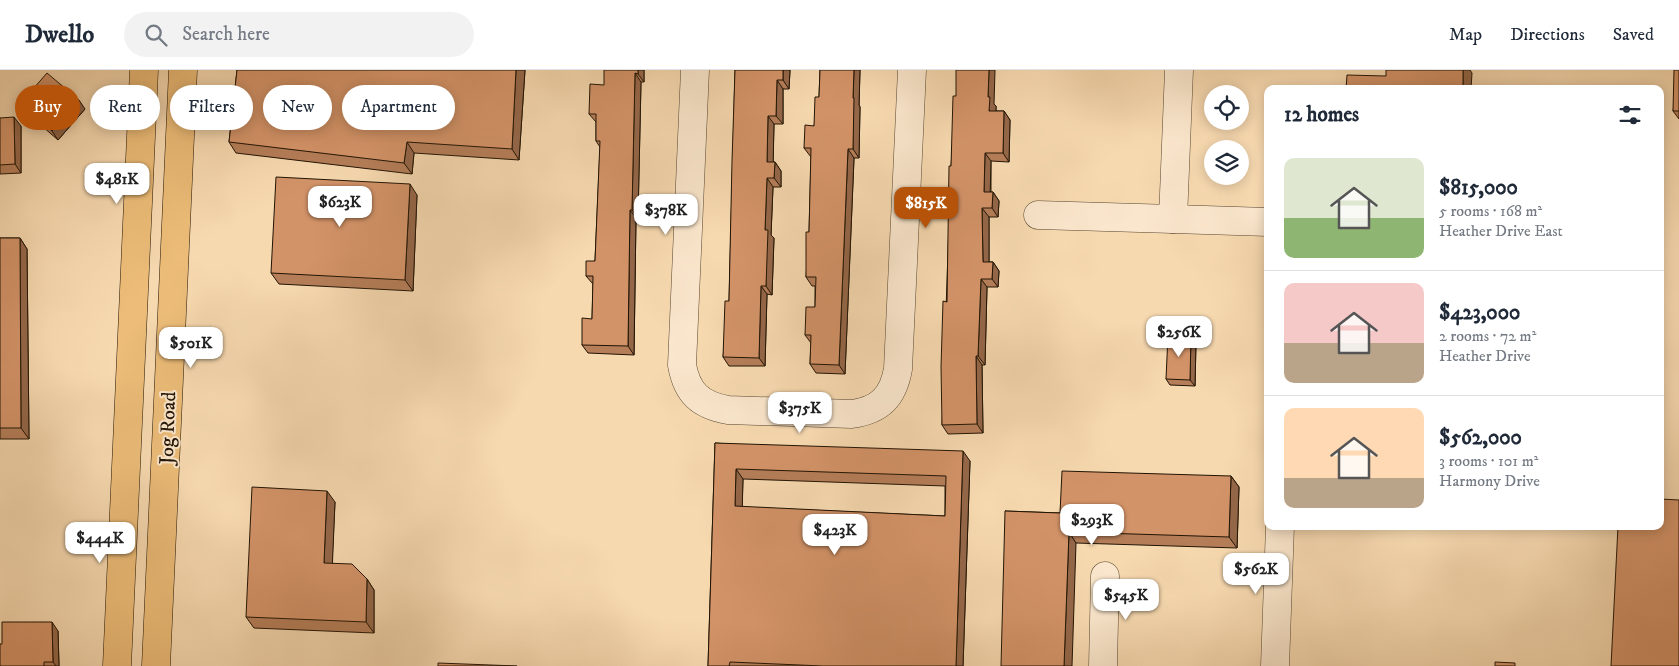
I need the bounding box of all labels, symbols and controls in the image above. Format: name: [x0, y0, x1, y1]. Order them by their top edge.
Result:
search box: [124, 12, 474, 57]
text: Dwello: [25, 20, 94, 50]
icon: search: [142, 21, 170, 49]
text: Search here: [182, 23, 270, 46]
text: Map: [1449, 24, 1482, 46]
text: Directions: [1510, 24, 1585, 46]
text: Saved: [1613, 24, 1654, 46]
chip: Buy: [15, 85, 80, 130]
chip: Rent: [90, 85, 160, 130]
chip: Filters: [170, 85, 253, 130]
chip: New: [263, 85, 332, 130]
chip: Apartment: [342, 85, 455, 130]
map controls: [1204, 85, 1249, 185]
button: locate: [1204, 85, 1249, 130]
icon: filters: [1616, 101, 1644, 129]
text: 12 homes: [1284, 102, 1359, 128]
button: layers: [1204, 140, 1249, 185]
pin: $481K: [82, 162, 152, 205]
text: $481K: [95, 169, 139, 189]
text: $815,000: [1439, 175, 1518, 201]
icon: home: [1324, 178, 1384, 238]
pin: $623K: [305, 186, 375, 228]
pin: $815K: [891, 186, 961, 229]
text: $623K: [319, 192, 361, 212]
text: $815K: [905, 193, 947, 213]
pin: $378K: [631, 194, 701, 236]
text: $378K: [645, 200, 687, 220]
text: 5 rooms · 168 m²: [1439, 201, 1542, 221]
text: Heather Drive East: [1439, 221, 1563, 241]
text: $423,000: [1439, 300, 1520, 326]
icon: home: [1324, 303, 1384, 363]
pin: $256K: [1144, 316, 1214, 358]
text: $256K: [1157, 322, 1201, 342]
pin: $501K: [156, 326, 226, 369]
text: 2 rooms · 72 m²: [1439, 326, 1536, 346]
text: $501K: [170, 333, 212, 353]
text: Heather Drive: [1439, 346, 1531, 366]
street label: Jog Road: [155, 391, 182, 467]
pin: $375K: [765, 392, 835, 434]
text: $375K: [779, 398, 821, 418]
text: $562,000: [1439, 425, 1522, 451]
icon: home: [1324, 428, 1384, 488]
text: 3 rooms · 101 m²: [1439, 451, 1538, 471]
text: Harmony Drive: [1439, 471, 1540, 491]
pin: $293K: [1057, 504, 1127, 546]
text: $293K: [1071, 510, 1113, 530]
pin: $423K: [800, 514, 870, 556]
text: $423K: [813, 520, 857, 540]
pin: $444K: [65, 522, 135, 564]
text: $444K: [76, 528, 124, 548]
pin: $562K: [1221, 552, 1291, 595]
text: $562K: [1234, 559, 1278, 579]
pin: $545K: [1091, 578, 1161, 621]
text: $545K: [1104, 585, 1148, 605]

